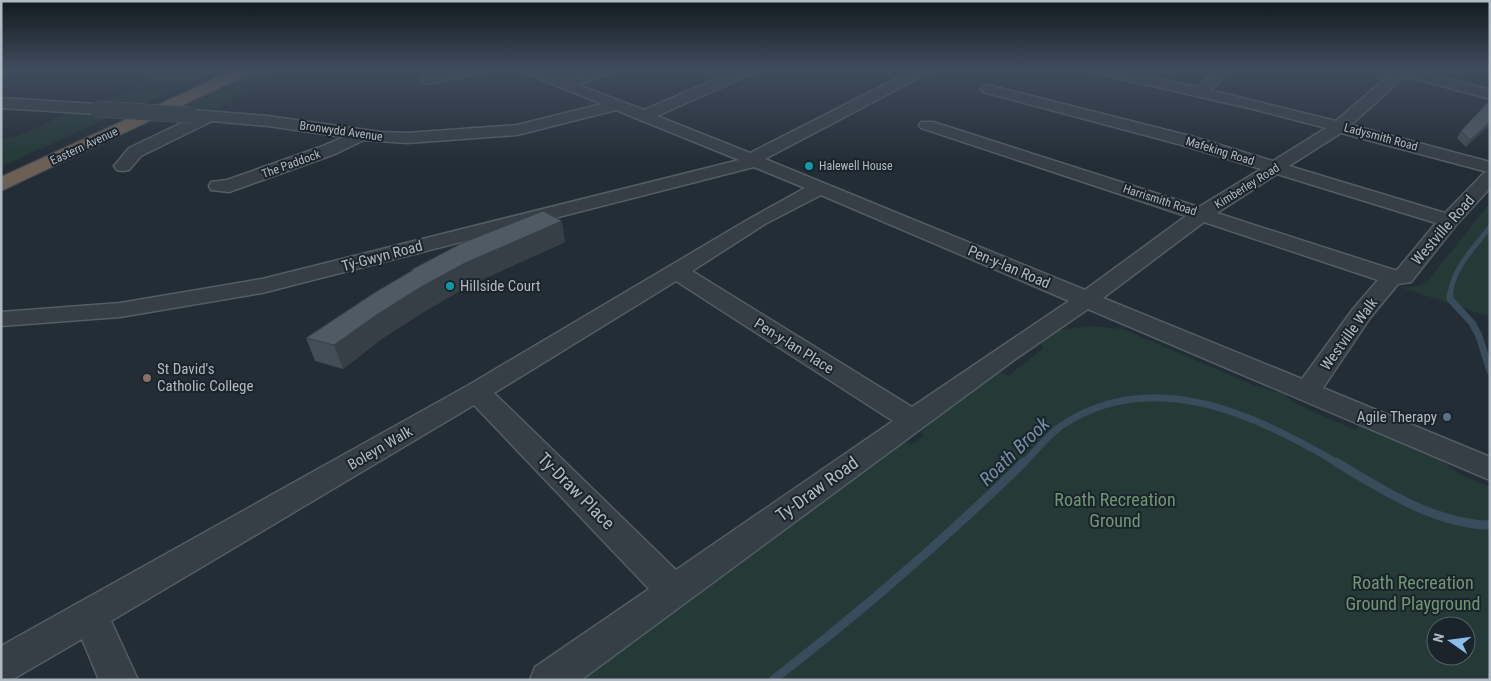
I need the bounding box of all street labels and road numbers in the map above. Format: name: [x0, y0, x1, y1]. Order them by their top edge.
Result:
street label: Bronwydd Avenue: [299, 118, 384, 144]
street label: Ladysmith Road: [1343, 120, 1419, 154]
street label: Eastern Avenue: [48, 124, 120, 168]
street label: Mafeking Road: [1184, 134, 1256, 168]
street label: The Paddock: [260, 147, 323, 181]
street label: Kimberley Road: [1212, 161, 1282, 211]
street label: Harrismith Road: [1121, 181, 1199, 219]
street label: Westville Road: [1408, 191, 1478, 269]
street label: Tŷ-Gwyn Road: [340, 237, 424, 275]
street label: Pen-y-lan Road: [965, 242, 1053, 292]
street label: Westville Walk: [1317, 294, 1381, 374]
street label: Pen-y-lan Place: [751, 314, 837, 378]
street label: Boleyn Walk: [344, 422, 416, 474]
street label: Ty-Draw Place: [534, 448, 619, 533]
street label: Ty-Draw Road: [771, 452, 862, 526]

